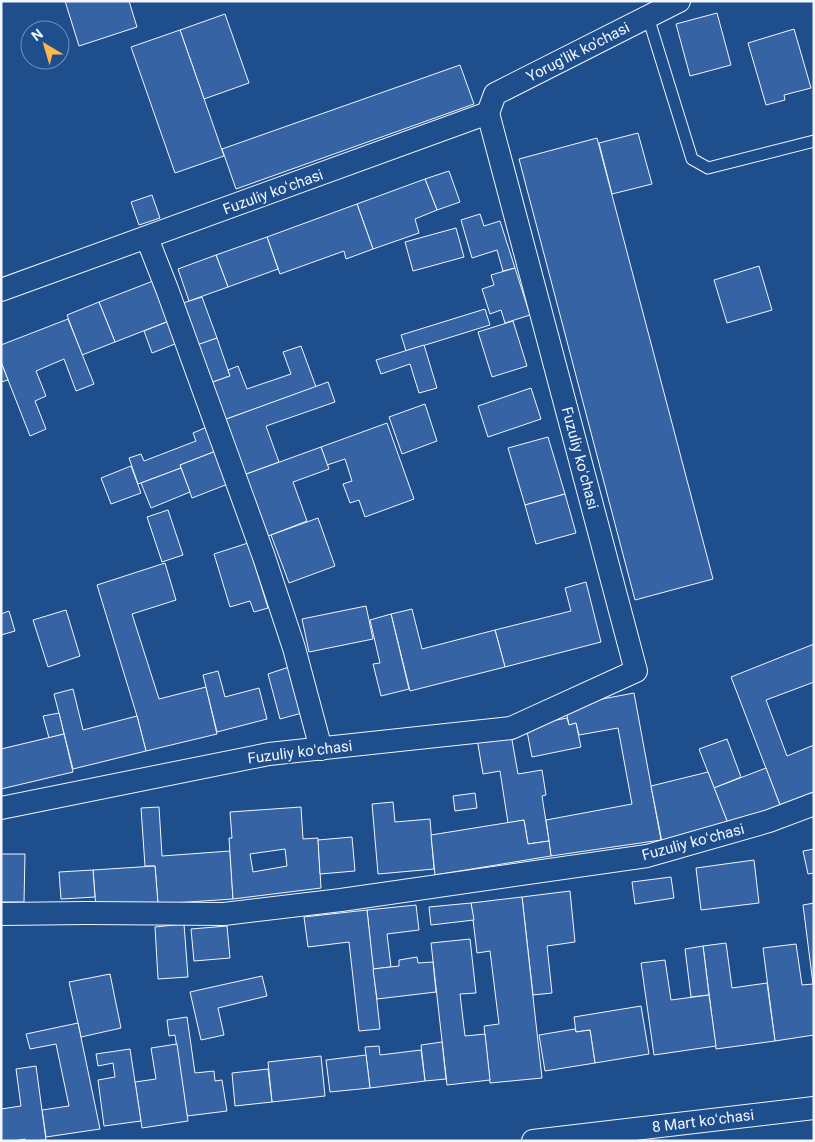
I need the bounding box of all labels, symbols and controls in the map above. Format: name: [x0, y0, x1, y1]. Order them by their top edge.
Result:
street label: Yorug'lik ko'chasi: [524, 18, 632, 86]
north arrow: [20, 20, 70, 70]
text: N: [28, 25, 46, 44]
street label: Fuzuliy koʻchasi: [220, 166, 326, 218]
street label: Fuzuliy koʻchasi: [558, 405, 602, 511]
street label: Fuzuliy koʻchasi: [247, 737, 353, 767]
street label: Fuzuliy koʻchasi: [640, 820, 746, 864]
street label: 8 Mart koʻchasi: [651, 1106, 755, 1136]

